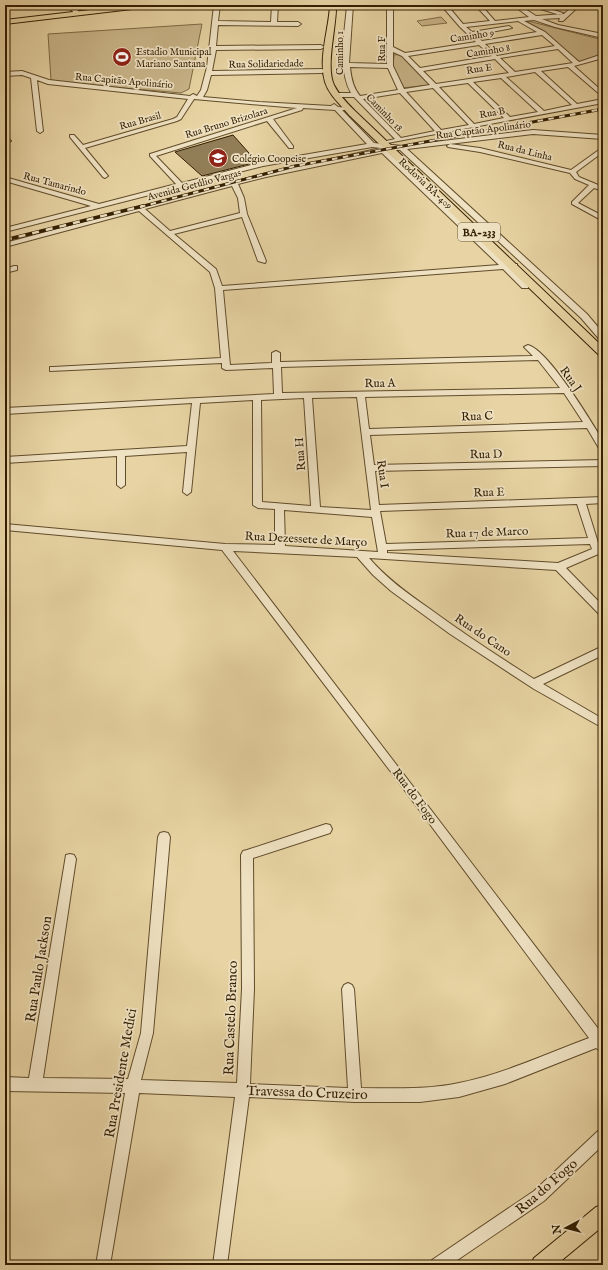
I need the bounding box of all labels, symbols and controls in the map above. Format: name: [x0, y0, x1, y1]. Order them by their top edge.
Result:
street label: Caminho 9: [449, 27, 495, 46]
street label: Caminho 1: [334, 31, 347, 75]
street label: Rua F: [376, 36, 389, 62]
street label: Caminho 8: [465, 42, 511, 61]
sports icon: Estadio Municipal Mariano Santana: [111, 46, 133, 68]
place label: Estadio Municipal Mariano Santana: [136, 46, 212, 71]
street label: Rua Solidariedade: [228, 57, 304, 72]
street label: Rua E: [465, 61, 493, 78]
street label: Rua Capitão Apolinário: [74, 71, 174, 92]
street label: Caminho 18: [363, 91, 405, 135]
street label: Rua Bruno Brizolara: [184, 105, 270, 142]
street label: Rua B: [478, 105, 506, 122]
street label: Rua Brasil: [118, 109, 163, 134]
street label: Rua Captão Apolinário: [435, 118, 532, 143]
street label: Rua da Linha: [496, 138, 554, 165]
school or university icon: Colégio Coopeise: [207, 147, 229, 169]
place label: Colégio Coopeise: [232, 153, 307, 166]
street label: Rodovia BA-409: [395, 156, 455, 213]
street label: Avenida Getúlio Vargas: [145, 167, 243, 204]
street label: Rua Tamarindo: [22, 170, 88, 199]
road number: BA-233: [458, 223, 500, 241]
street label: Rua J: [555, 364, 585, 396]
street label: Rua A: [364, 376, 397, 391]
street label: Rua C: [461, 408, 494, 425]
street label: Rua H: [292, 437, 309, 471]
street label: Rua D: [470, 447, 503, 462]
street label: Rua I: [373, 459, 392, 489]
street label: Rua E: [473, 484, 505, 501]
street label: Rua 17 de Marco: [445, 524, 529, 541]
street label: Rua Dezessete de Março: [244, 529, 368, 550]
street label: Rua do Cano: [451, 611, 514, 660]
street label: Rua do Fogo: [389, 766, 441, 827]
street label: Rua Paulo Jackson: [22, 914, 56, 1024]
street label: Rua Castelo Branco: [220, 960, 242, 1076]
street label: Rua Presidente Medici: [101, 1007, 141, 1139]
street label: Travessa do Cruzeiro: [246, 1082, 368, 1104]
street label: Rua do Fogo: [512, 1155, 582, 1219]
north arrow: [546, 1208, 586, 1248]
text: N: [549, 1223, 565, 1236]

